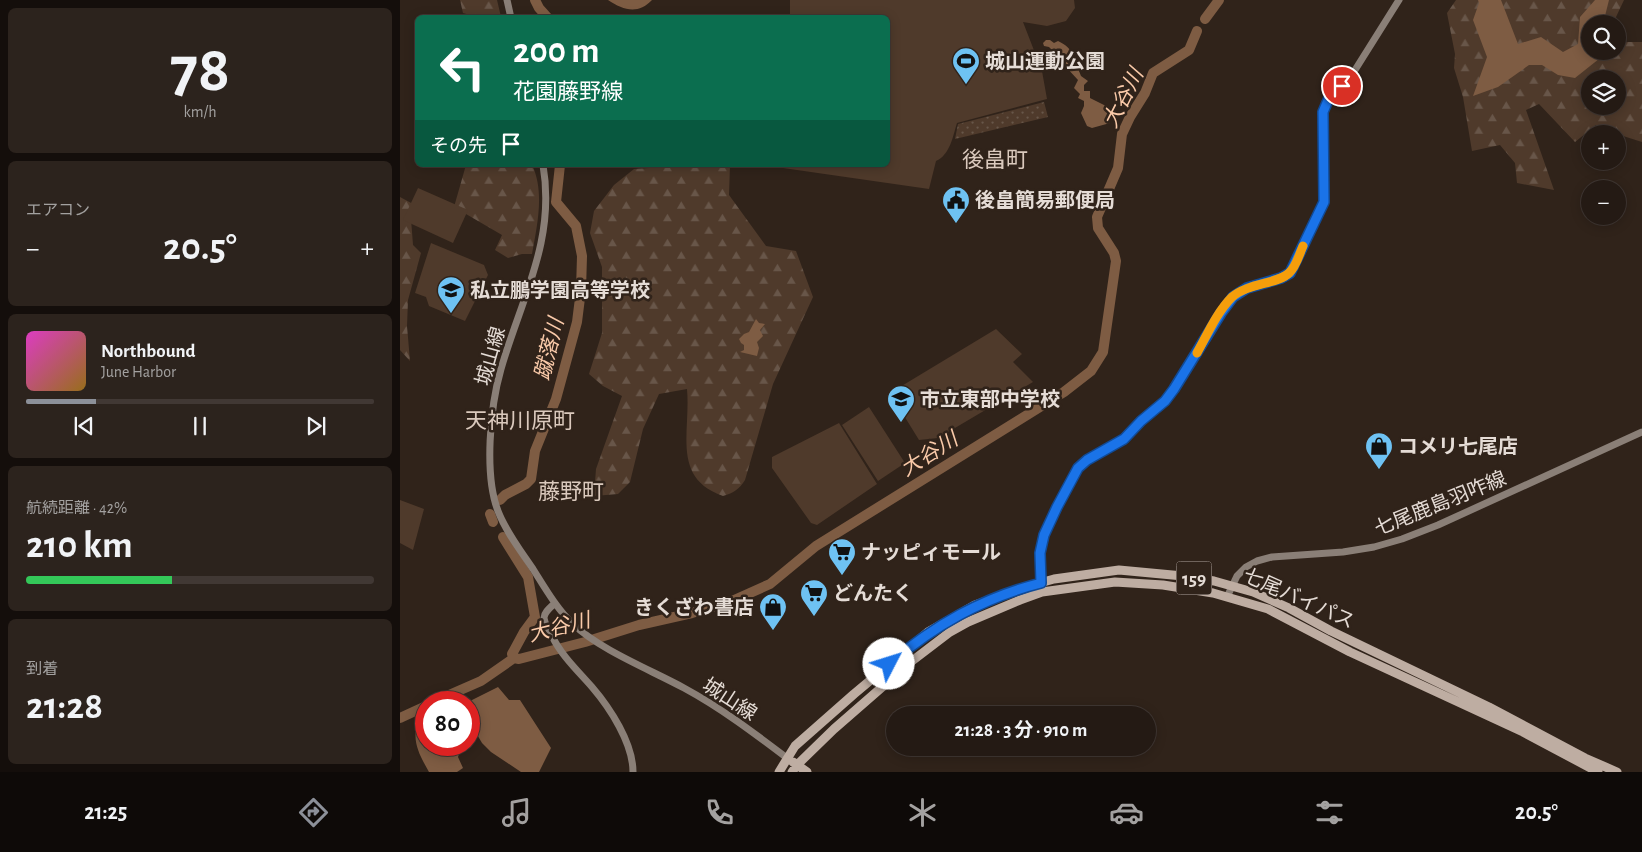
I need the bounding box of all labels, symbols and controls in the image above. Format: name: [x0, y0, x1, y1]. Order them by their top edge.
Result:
map controls: [1581, 15, 1626, 225]
button: search: [1581, 15, 1626, 60]
text: 200 m: [513, 34, 600, 69]
icon: left: [430, 35, 495, 100]
text: 78: [170, 38, 230, 103]
sports icon: 城山運動公園: [951, 46, 981, 85]
place label: 城山運動公園: [985, 50, 1105, 72]
water label: 大谷川: [1099, 63, 1148, 131]
pin: [1321, 65, 1363, 107]
button: layers: [1581, 70, 1626, 115]
icon: arrive: [1328, 72, 1356, 100]
text: 花園藤野線: [513, 81, 623, 103]
text: km/h: [183, 104, 217, 120]
button: +: [1581, 125, 1626, 170]
icon: arrive: [497, 130, 525, 158]
text: その先: [430, 137, 487, 156]
district label: 後畠町: [962, 148, 1028, 171]
button: −: [1581, 180, 1626, 225]
public building icon: 後畠簡易郵便局: [941, 185, 971, 224]
place label: 後畠簡易郵便局: [975, 189, 1115, 211]
text: エアコン: [26, 202, 90, 218]
text: 20.5°: [163, 229, 237, 267]
text: −: [26, 235, 39, 263]
text: +: [361, 235, 374, 263]
school or university icon: 私立鵬学園高等学校: [436, 275, 466, 314]
place label: 私立鵬学園高等学校: [470, 279, 650, 301]
water label: 蹴落川: [531, 314, 568, 382]
street label: 城山線: [471, 324, 509, 388]
text: Northbound: [101, 342, 196, 361]
text: June Harbor: [101, 364, 176, 380]
school or university icon: 市立東部中学校: [886, 384, 916, 423]
place label: 市立東部中学校: [920, 388, 1060, 410]
district label: 天神川原町: [465, 409, 575, 432]
icon: previous: [70, 412, 98, 440]
icon: pause: [186, 412, 214, 440]
icon: next: [302, 412, 330, 440]
water label: 大谷川: [896, 427, 963, 480]
shop icon: コメリ七尾店: [1364, 431, 1394, 470]
place label: コメリ七尾店: [1398, 436, 1518, 457]
street label: 七尾鹿島羽咋線: [1371, 467, 1509, 539]
district label: 藤野町: [538, 480, 604, 503]
text: 航続距離 · 42%: [26, 500, 127, 516]
text: 210 km: [26, 527, 133, 565]
supermarket icon: ナッピィモール: [827, 537, 857, 576]
place label: ナッピィモール: [861, 543, 1001, 563]
road number: 159: [1176, 562, 1212, 594]
street label: 七尾バイパス: [1240, 565, 1358, 632]
supermarket icon: どんたく: [799, 578, 829, 617]
place label: どんたく: [833, 583, 913, 604]
shop icon: きくざわ書店: [758, 592, 788, 631]
place label: きくざわ書店: [634, 596, 754, 618]
water label: 大谷川: [526, 608, 594, 645]
position arrow: [862, 637, 914, 689]
text: 到着: [26, 661, 58, 677]
street label: 城山線: [699, 673, 761, 725]
text: 21:28: [26, 688, 103, 726]
speed limit sign: 80: [415, 691, 480, 756]
text: 21:28 · 3 分 · 910 m: [955, 721, 1087, 740]
icon: directions: [296, 795, 331, 830]
icon: music: [499, 795, 534, 830]
icon: phone: [702, 795, 737, 830]
icon: climate: [905, 795, 940, 830]
icon: car: [1109, 795, 1144, 830]
icon: filters: [1312, 795, 1347, 830]
text: 21:25: [84, 801, 127, 823]
text: 20.5°: [1515, 801, 1558, 823]

